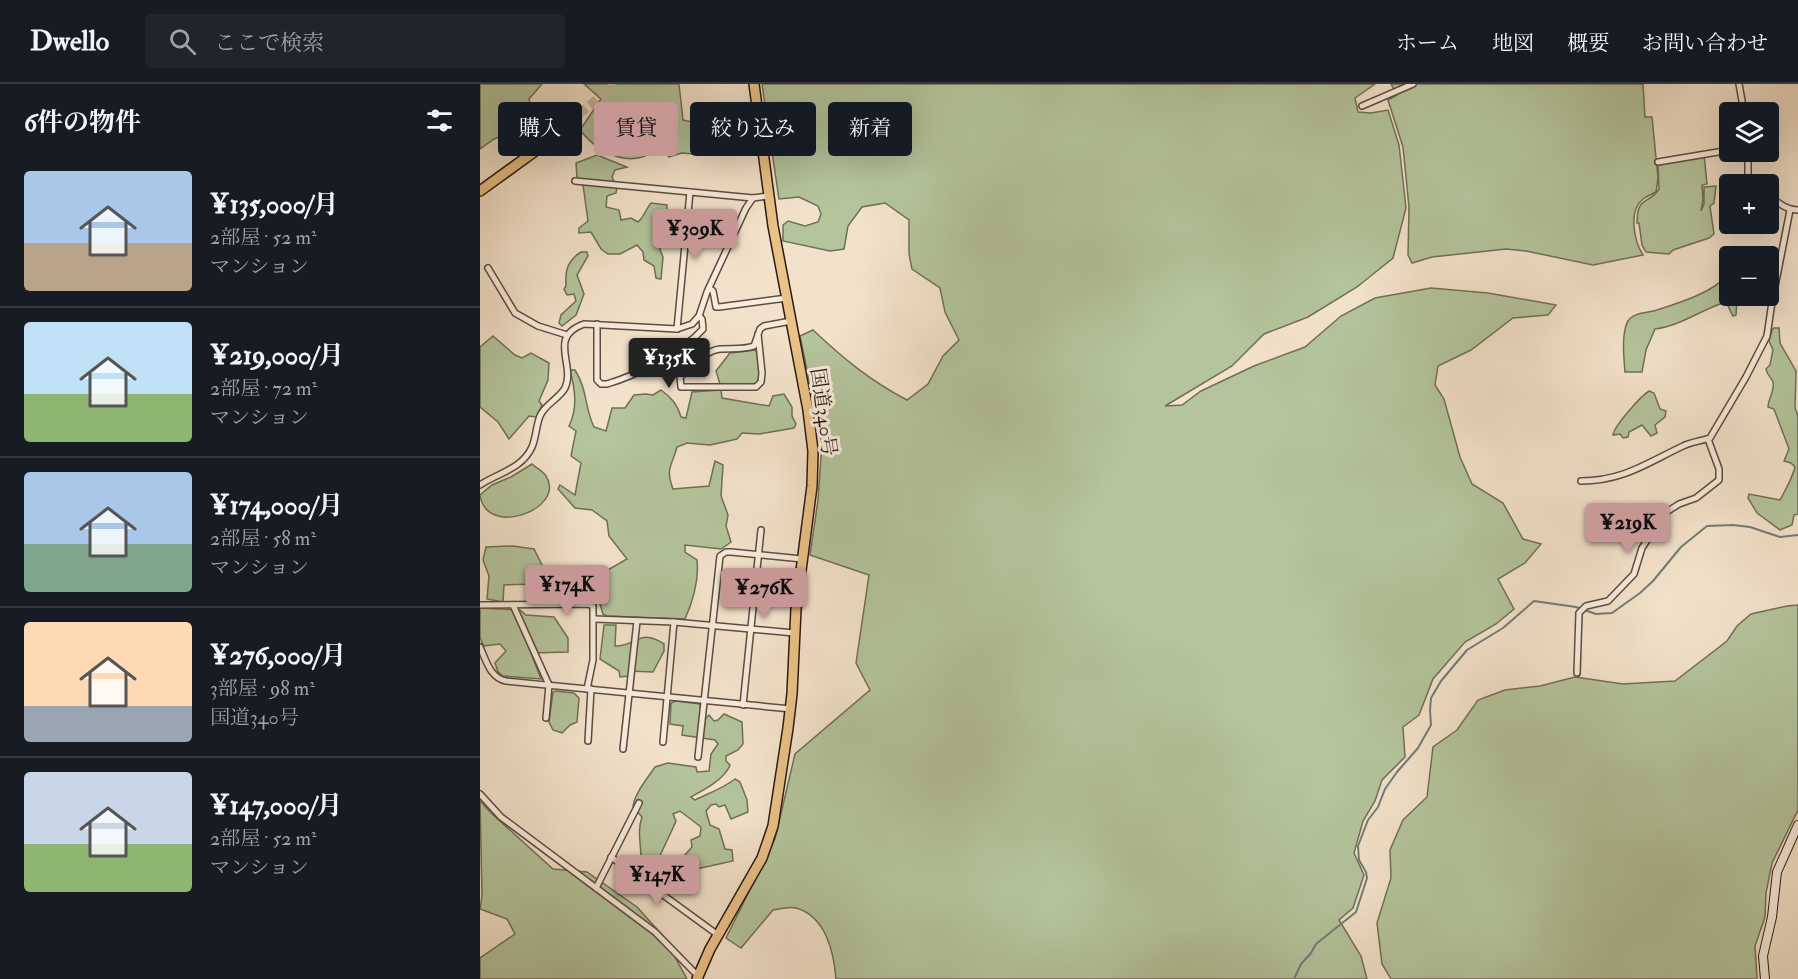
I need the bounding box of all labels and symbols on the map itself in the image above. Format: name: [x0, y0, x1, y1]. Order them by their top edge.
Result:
pin: ¥309K: [653, 209, 737, 260]
pin: ¥135K: [627, 338, 711, 389]
street label: 国道340号: [805, 366, 842, 458]
pin: ¥219K: [1586, 503, 1670, 554]
pin: ¥174K: [525, 565, 609, 616]
pin: ¥276K: [722, 568, 806, 619]
pin: ¥147K: [615, 855, 699, 906]

